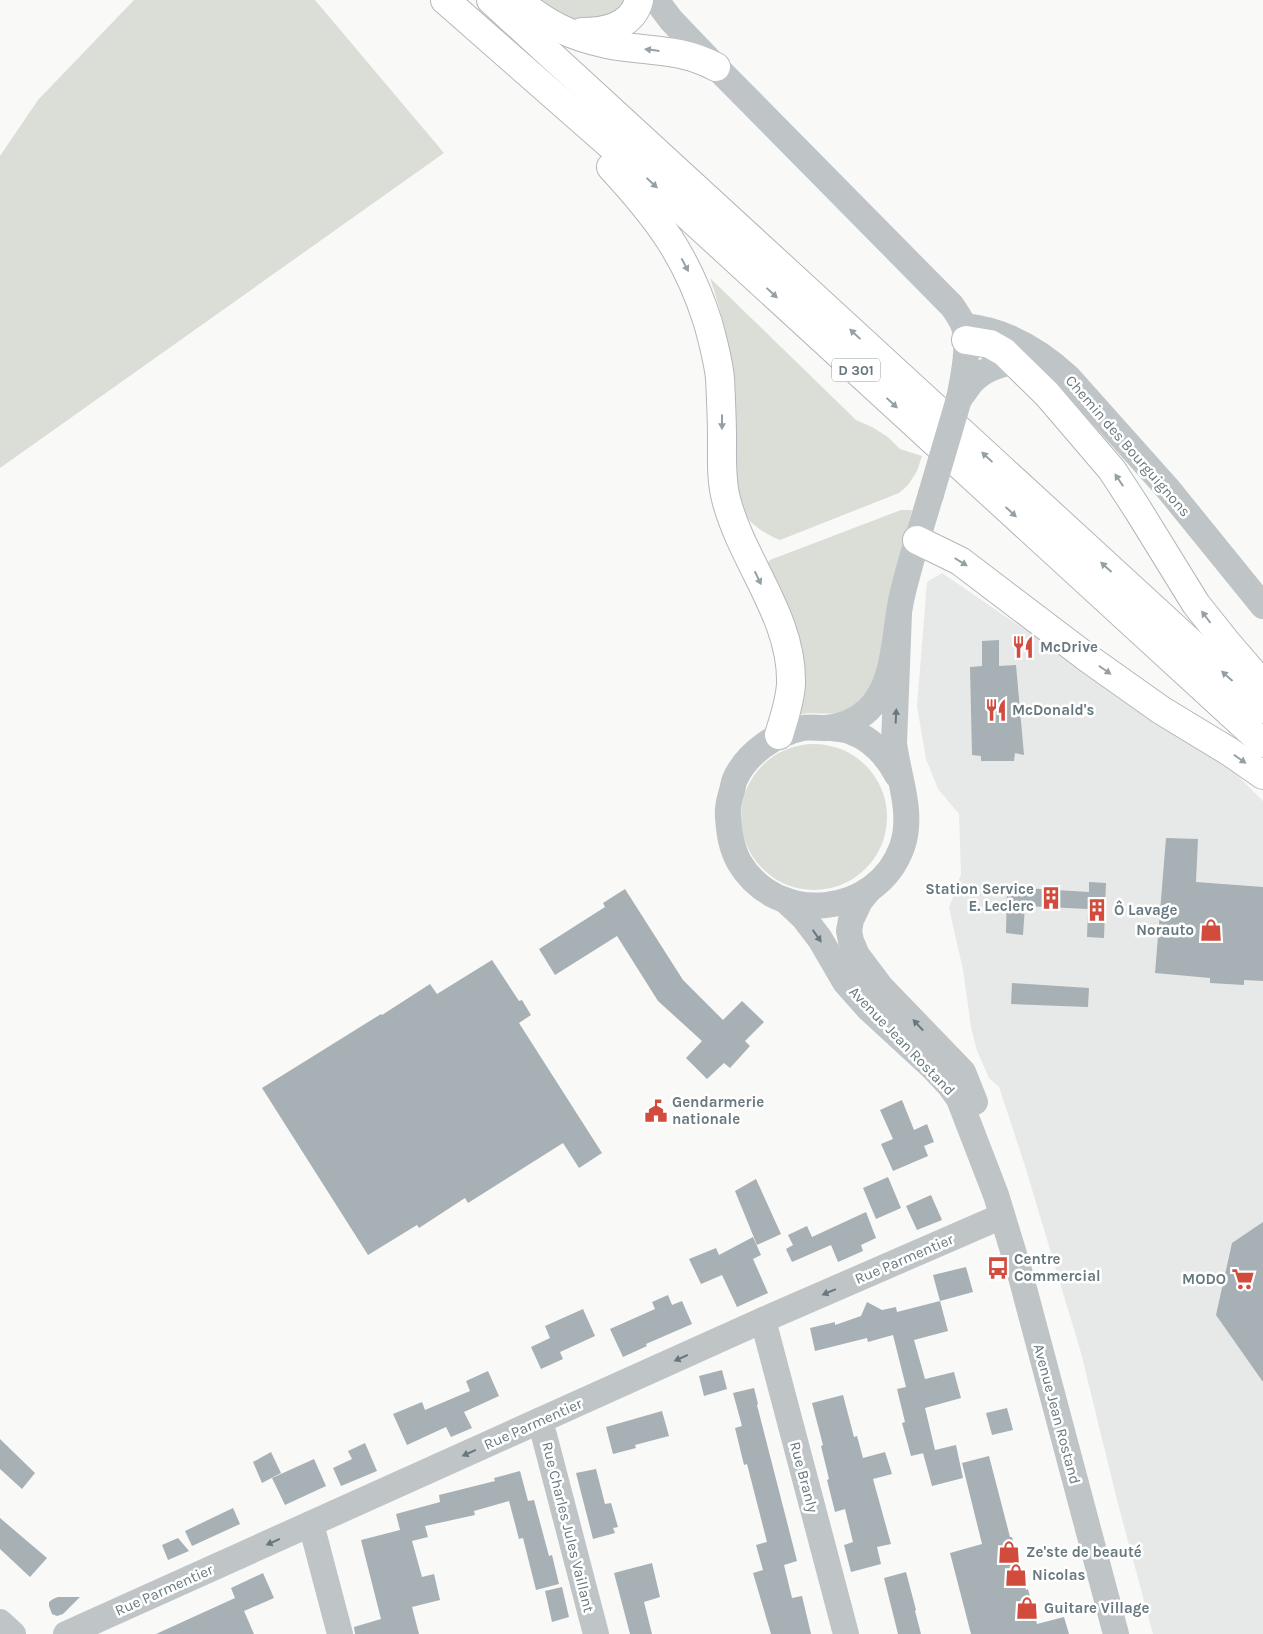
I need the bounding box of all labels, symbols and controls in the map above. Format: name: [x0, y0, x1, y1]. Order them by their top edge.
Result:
one-way arrow: [644, 46, 660, 54]
one-way arrow: [646, 177, 658, 189]
one-way arrow: [681, 258, 689, 272]
one-way arrow: [765, 287, 777, 299]
one-way arrow: [848, 329, 861, 340]
road number: D 301: [832, 358, 880, 382]
street label: Chemin des Bourguignons: [1062, 372, 1194, 520]
one-way arrow: [885, 397, 898, 408]
one-way arrow: [718, 414, 726, 430]
one-way arrow: [981, 451, 993, 463]
one-way arrow: [1114, 474, 1123, 487]
one-way arrow: [1005, 506, 1017, 518]
one-way arrow: [954, 557, 967, 567]
one-way arrow: [1101, 561, 1113, 573]
one-way arrow: [754, 570, 762, 585]
one-way arrow: [1201, 611, 1212, 624]
restaurant icon: McDrive: [1010, 634, 1036, 660]
place label: McDrive: [1040, 638, 1098, 656]
one-way arrow: [1098, 665, 1112, 675]
one-way arrow: [1221, 670, 1233, 682]
restaurant icon: McDonald's: [983, 697, 1009, 723]
place label: McDonald's: [1012, 701, 1094, 719]
one-way arrow: [892, 708, 900, 724]
one-way arrow: [1234, 754, 1247, 764]
place label: Station Service E. Leclerc: [925, 880, 1034, 915]
building icon: Station Service E. Leclerc: [1038, 885, 1064, 911]
building icon: Ô Lavage: [1084, 897, 1110, 923]
place label: Ô Lavage: [1114, 900, 1178, 919]
shop icon: Norauto: [1198, 917, 1224, 943]
place label: Norauto: [1136, 921, 1194, 939]
one-way arrow: [812, 929, 822, 943]
street label: Avenue Jean Rostand: [845, 983, 959, 1099]
one-way arrow: [912, 1020, 924, 1032]
place label: Gendarmerie nationale: [672, 1093, 764, 1128]
public building icon: Gendarmerie nationale: [643, 1098, 669, 1124]
street label: Rue Parmentier: [852, 1230, 957, 1288]
place label: Centre Commercial: [1014, 1250, 1101, 1285]
bus stop icon: Centre Commercial: [985, 1255, 1011, 1281]
supermarket icon: MODO: [1230, 1266, 1256, 1292]
place label: MODO: [1182, 1270, 1226, 1288]
one-way arrow: [822, 1288, 836, 1296]
street label: Avenue Jean Rostand: [1030, 1342, 1084, 1486]
one-way arrow: [674, 1354, 688, 1362]
street label: Rue Parmentier: [481, 1394, 585, 1454]
street label: Rue Charles Jules Vaillant: [538, 1440, 598, 1615]
street label: Rue Branly: [786, 1440, 822, 1514]
one-way arrow: [462, 1449, 476, 1457]
one-way arrow: [266, 1538, 280, 1546]
shop icon: Ze'ste de beauté: [996, 1539, 1022, 1565]
place label: Ze'ste de beauté: [1026, 1543, 1142, 1561]
street label: Rue Parmentier: [112, 1560, 216, 1620]
shop icon: Nicolas: [1003, 1562, 1029, 1588]
place label: Nicolas: [1032, 1566, 1085, 1584]
shop icon: Guitare Village: [1014, 1595, 1040, 1621]
place label: Guitare Village: [1044, 1599, 1149, 1617]

